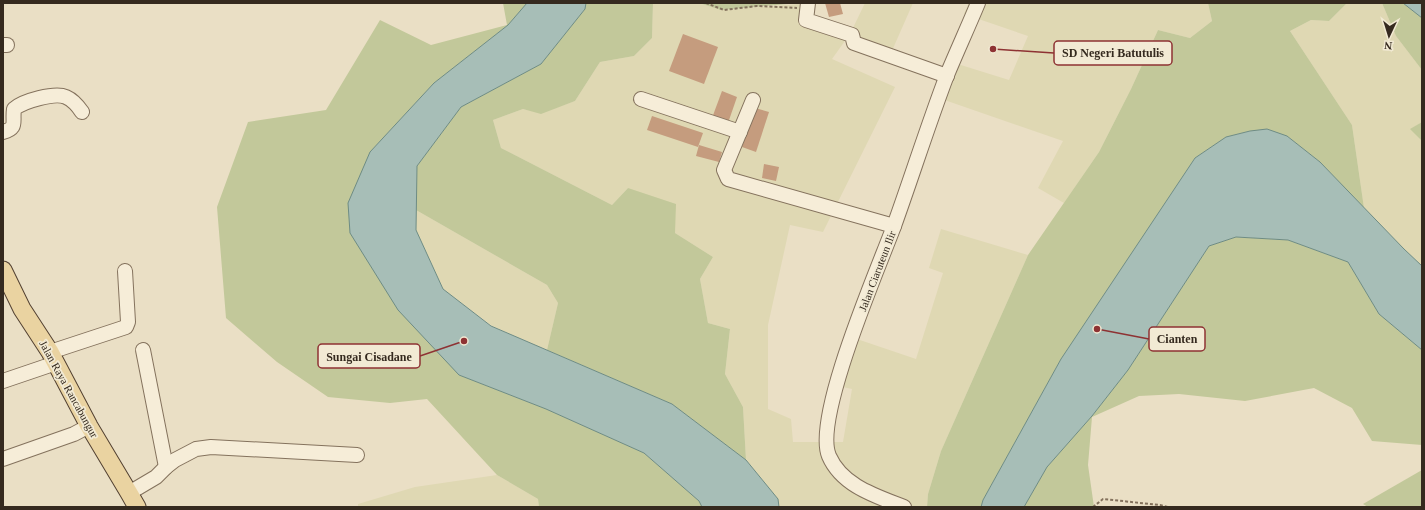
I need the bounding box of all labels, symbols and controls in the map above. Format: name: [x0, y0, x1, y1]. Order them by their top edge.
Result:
north arrow: [1369, 16, 1409, 56]
text: N: [1384, 40, 1393, 52]
callout: SD Negeri Batutulis: [1054, 41, 1172, 65]
text: SD Negeri Batutulis: [1062, 46, 1164, 60]
street label: Jalan Ciaruteun Ilir: [856, 229, 898, 313]
callout: Cianten: [1149, 327, 1205, 351]
text: Cianten: [1157, 332, 1198, 346]
street label: Jalan Raya Rancabungur: [37, 338, 101, 440]
callout: Sungai Cisadane: [318, 344, 420, 368]
text: Sungai Cisadane: [326, 350, 413, 364]

